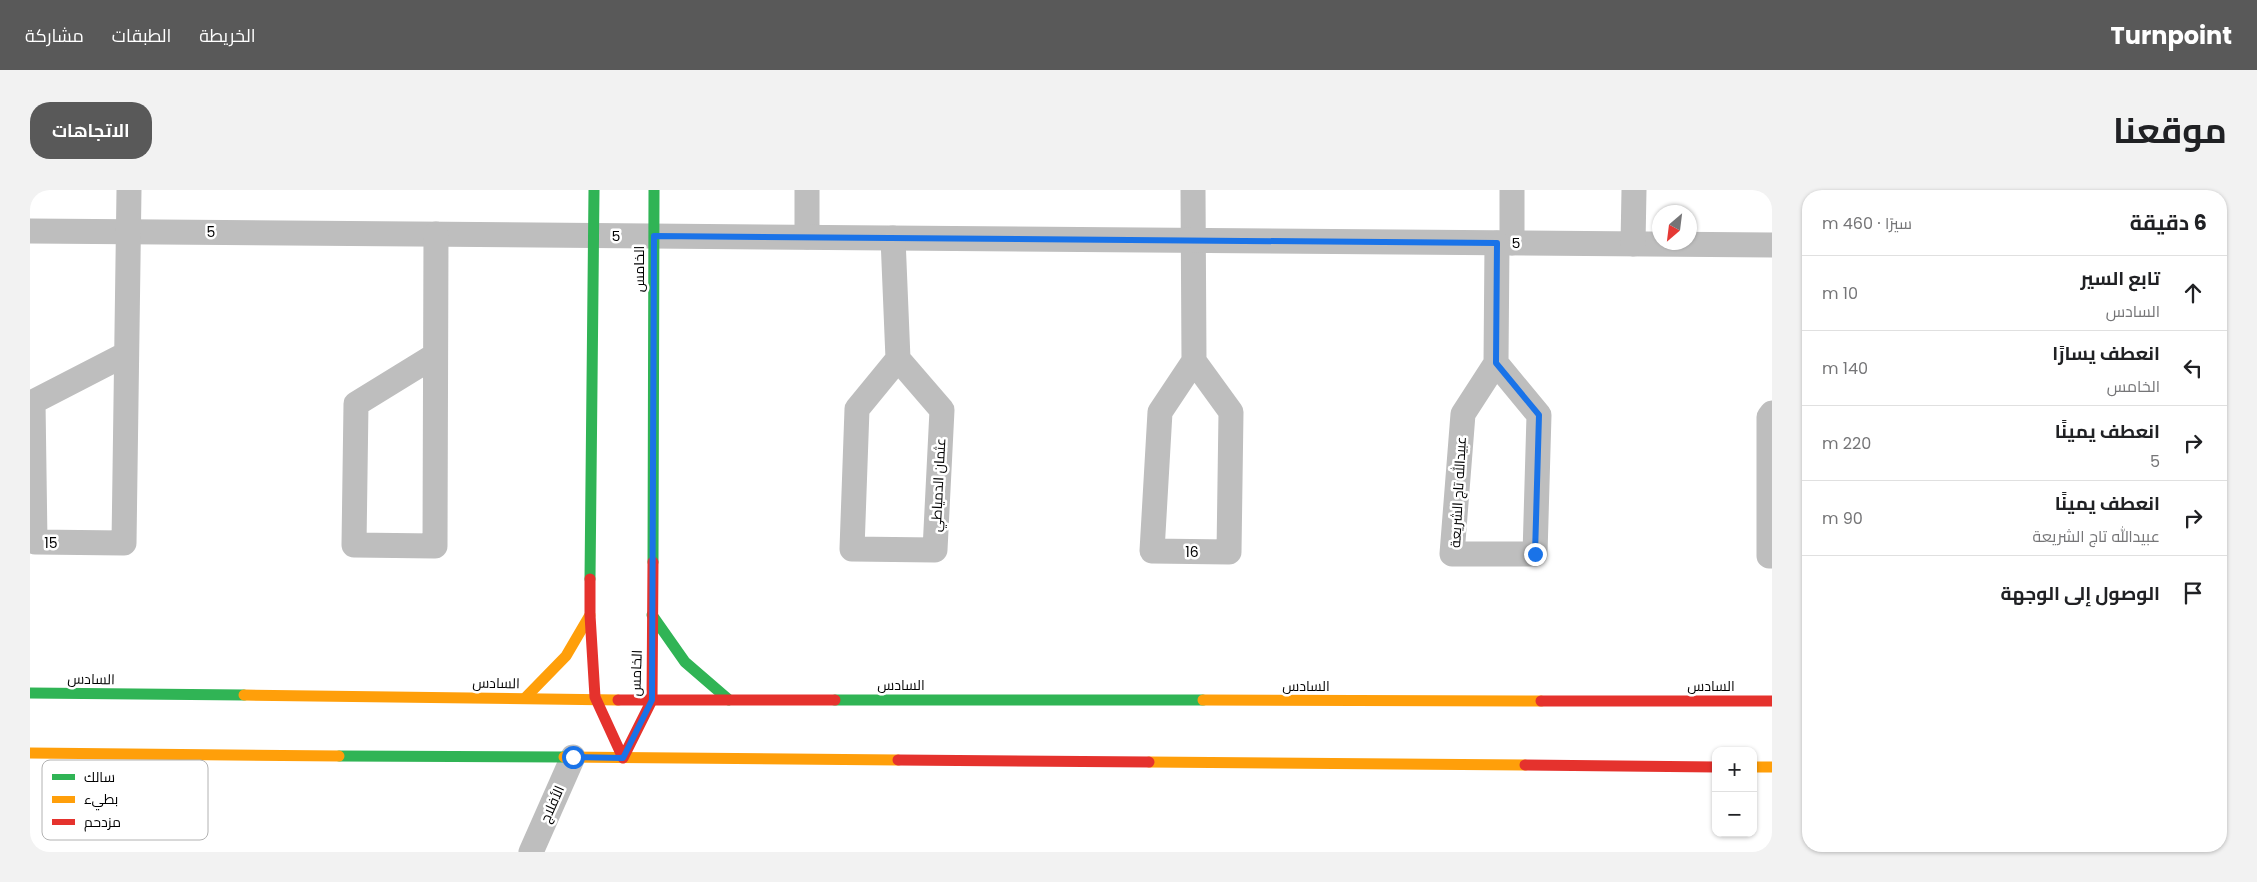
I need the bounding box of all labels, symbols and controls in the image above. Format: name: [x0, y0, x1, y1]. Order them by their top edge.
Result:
text: Turnpoint: [2111, 19, 2232, 52]
text: مشاركة: [25, 23, 84, 48]
text: الطبقات: [112, 23, 171, 48]
text: الخريطة: [199, 23, 256, 48]
button: الاتجاهات: [30, 102, 152, 159]
text: موقعنا: [2113, 106, 2227, 155]
north arrow: [1652, 205, 1697, 250]
text: 6 دقيقة: [2130, 208, 2207, 237]
text: سيرًا · 460 m: [1822, 212, 1912, 235]
street label: 5: [207, 222, 215, 242]
street label: 5: [611, 226, 621, 246]
street label: 5: [1511, 233, 1521, 253]
street label: الخامس: [629, 246, 649, 292]
text: تابع السير: [2080, 265, 2160, 292]
icon: ahead: [2179, 279, 2207, 307]
text: 10 m: [1822, 282, 1858, 305]
text: السادس: [2106, 300, 2160, 323]
text: انعطف يسارًا: [2052, 340, 2160, 367]
icon: left: [2179, 354, 2207, 382]
text: 140 m: [1822, 357, 1868, 380]
text: الخامس: [2107, 375, 2160, 398]
text: انعطف يمينًا: [2055, 418, 2160, 445]
icon: right: [2179, 429, 2207, 457]
text: 220 m: [1822, 432, 1871, 455]
street label: عبيدالله تاج الشريعة: [1445, 436, 1471, 548]
street label: عثمان الدمياطي: [926, 437, 952, 533]
text: 5: [2150, 450, 2160, 473]
text: انعطف يمينًا: [2055, 490, 2160, 517]
icon: right: [2179, 504, 2207, 532]
text: 90 m: [1822, 507, 1863, 530]
text: عبيدالله تاج الشريعة: [2033, 525, 2160, 548]
street label: 15: [44, 533, 58, 553]
street label: 16: [1185, 542, 1199, 562]
route end: [1524, 543, 1547, 566]
icon: arrive: [2179, 579, 2207, 607]
text: الوصول إلى الوجهة: [2001, 580, 2160, 607]
street label: الخامس: [625, 649, 647, 697]
street label: السادس: [67, 669, 115, 689]
street label: السادس: [472, 673, 520, 693]
street label: السادس: [877, 675, 925, 695]
street label: السادس: [1282, 676, 1330, 696]
street label: السادس: [1687, 676, 1735, 696]
route start: [562, 746, 585, 769]
map controls: [1712, 747, 1757, 837]
button: +: [1712, 747, 1757, 792]
legend: [42, 760, 208, 840]
text: سالك: [84, 767, 115, 787]
street label: الأفلاج: [535, 782, 569, 826]
text: بطيء: [84, 789, 118, 811]
button: −: [1712, 792, 1757, 837]
text: مزدحم: [84, 812, 121, 832]

